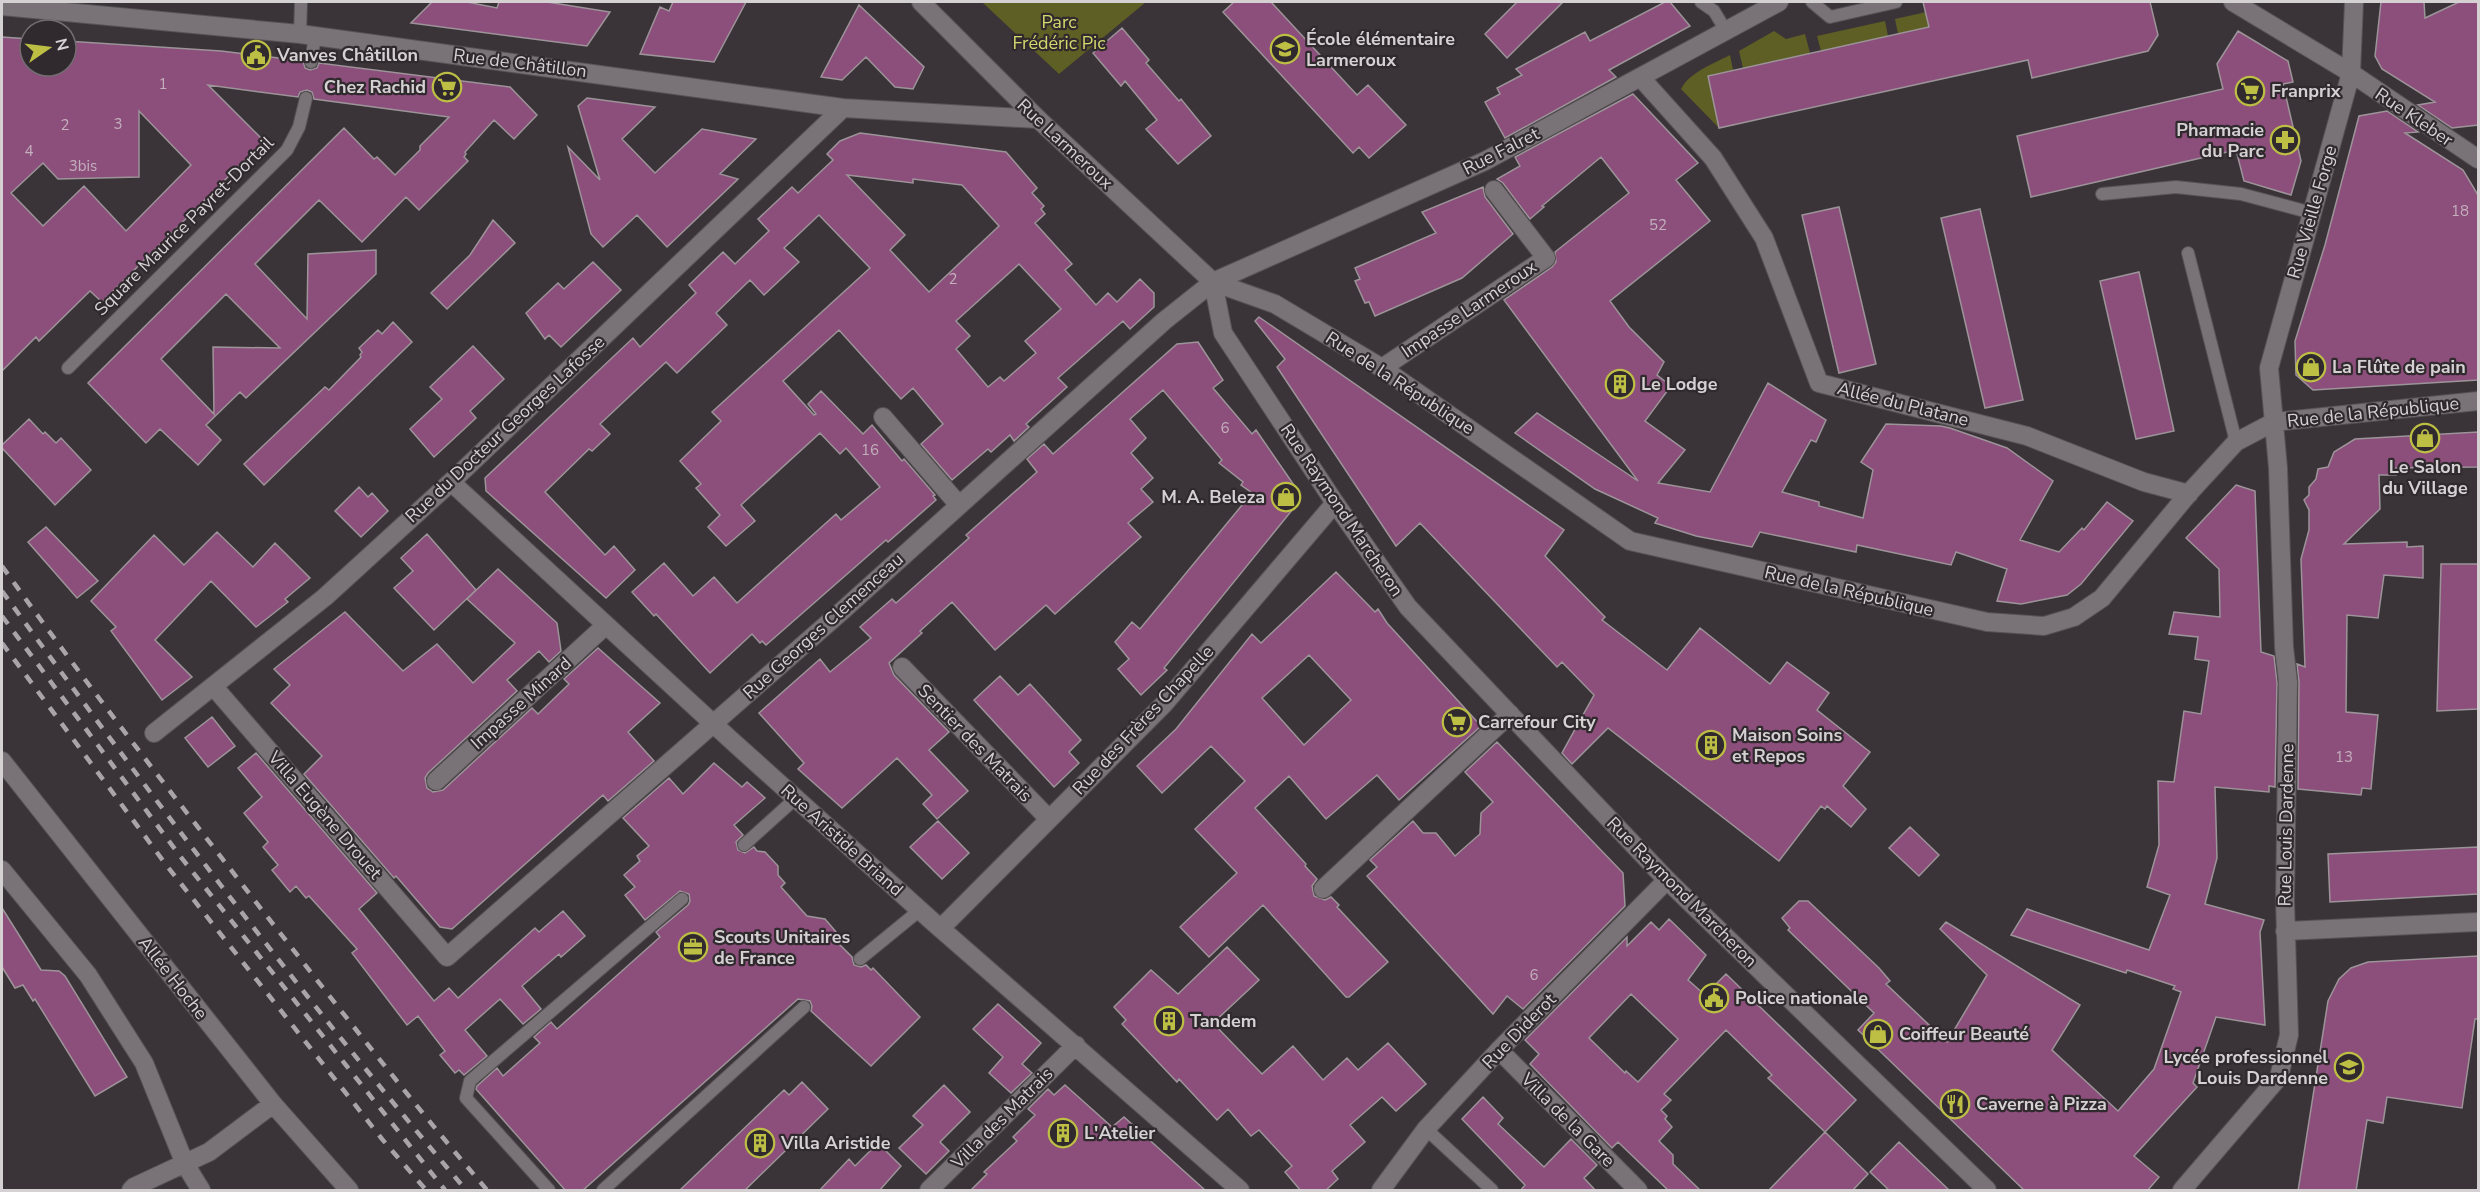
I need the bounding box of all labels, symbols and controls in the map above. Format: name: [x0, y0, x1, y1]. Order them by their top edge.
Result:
park label: Parc Frédéric Pic: [1012, 10, 1106, 55]
north arrow: [18, 18, 78, 78]
place label: École élémentaire Larmeroux: [1306, 27, 1455, 72]
school or university icon: École élémentaire Larmeroux: [1269, 33, 1301, 65]
text: N: [49, 36, 74, 53]
public building icon: Vanves Châtillon: [240, 39, 272, 71]
place label: Vanves Châtillon: [276, 43, 418, 67]
street label: Rue de Châtillon: [452, 43, 588, 83]
supermarket icon: Chez Rachid: [431, 71, 463, 103]
house number: 1: [158, 74, 168, 94]
place label: Chez Rachid: [324, 75, 426, 99]
supermarket icon: Franprix: [2234, 75, 2266, 107]
place label: Franprix: [2271, 79, 2341, 103]
street label: Rue Kleber: [2370, 82, 2458, 152]
street label: Rue Larmeroux: [1012, 93, 1119, 195]
house number: 3: [113, 114, 123, 134]
house number: 2: [60, 115, 70, 135]
place label: Pharmacie du Parc: [2176, 118, 2264, 163]
street label: Rue Falret: [1459, 121, 1544, 181]
pharmacy icon: Pharmacie du Parc: [2269, 124, 2301, 156]
street label: Square Maurice Payret-Dortail: [89, 131, 279, 321]
house number: 4: [24, 141, 34, 161]
street label: Rue Vieille Forge: [2282, 143, 2342, 281]
house number: 3bis: [69, 156, 97, 176]
house number: 18: [2451, 201, 2469, 221]
house number: 52: [1649, 215, 1667, 235]
street label: Impasse Larmeroux: [1397, 255, 1542, 363]
house number: 2: [948, 269, 958, 289]
street label: Rue de la République: [1321, 326, 1479, 440]
street label: Rue du Docteur Georges Lafosse: [400, 330, 610, 528]
shop icon: La Flûte de pain: [2295, 351, 2327, 383]
place label: La Flûte de pain: [2332, 355, 2466, 379]
building icon: Le Lodge: [1604, 368, 1636, 400]
place label: Le Lodge: [1641, 372, 1718, 396]
street label: Allée du Platane: [1835, 376, 1971, 432]
street label: Rue de la République: [2286, 391, 2460, 433]
house number: 6: [1220, 418, 1230, 438]
street label: Rue Raymond Marcheron: [1275, 419, 1409, 601]
shop icon: Le Salon du Village: [2409, 422, 2441, 454]
house number: 16: [861, 440, 879, 460]
place label: Le Salon du Village: [2382, 455, 2468, 500]
shop icon: M. A. Beleza: [1270, 481, 1302, 513]
place label: M. A. Beleza: [1161, 485, 1265, 509]
street label: Rue Georges Clemenceau: [738, 547, 908, 705]
street label: Rue de la République: [1762, 560, 1936, 622]
street label: Rue des Frères Chapelle: [1067, 640, 1219, 800]
street label: Impasse Minard: [466, 651, 576, 755]
street label: Sentier des Matrais: [912, 679, 1038, 807]
supermarket icon: Carrefour City: [1441, 706, 1473, 738]
place label: Carrefour City: [1478, 710, 1596, 734]
place label: Maison Soins et Repos: [1732, 723, 1842, 768]
building icon: Maison Soins et Repos: [1695, 729, 1727, 761]
street label: Rue Louis Dardenne: [2273, 743, 2299, 907]
street label: Villa Eugène Drouet: [262, 745, 388, 885]
house number: 13: [2335, 747, 2353, 767]
street label: Rue Aristide Briand: [776, 779, 908, 901]
street label: Rue Raymond Marcheron: [1601, 811, 1763, 973]
place label: Scouts Unitaires de France: [714, 925, 850, 970]
street label: Allée Hoche: [133, 931, 213, 1025]
office icon: Scouts Unitaires de France: [677, 931, 709, 963]
house number: 6: [1529, 965, 1539, 985]
public building icon: Police nationale: [1698, 982, 1730, 1014]
place label: Police nationale: [1735, 986, 1868, 1010]
street label: Rue Diderot: [1477, 987, 1562, 1074]
building icon: Tandem: [1153, 1005, 1185, 1037]
place label: Tandem: [1190, 1009, 1257, 1033]
shop icon: Coiffeur Beauté: [1862, 1018, 1894, 1050]
place label: Coiffeur Beauté: [1899, 1022, 2029, 1046]
place label: Lycée professionnel Louis Dardenne: [2164, 1045, 2328, 1090]
school or university icon: Lycée professionnel Louis Dardenne: [2333, 1051, 2365, 1083]
street label: Villa des Matrais: [945, 1062, 1058, 1175]
street label: Villa de la Gare: [1515, 1067, 1620, 1172]
restaurant icon: Caverne à Pizza: [1939, 1088, 1971, 1120]
place label: Caverne à Pizza: [1976, 1092, 2107, 1116]
building icon: L'Atelier: [1047, 1117, 1079, 1149]
place label: L'Atelier: [1084, 1121, 1155, 1145]
building icon: Villa Aristide: [744, 1127, 776, 1159]
place label: Villa Aristide: [780, 1131, 891, 1155]

